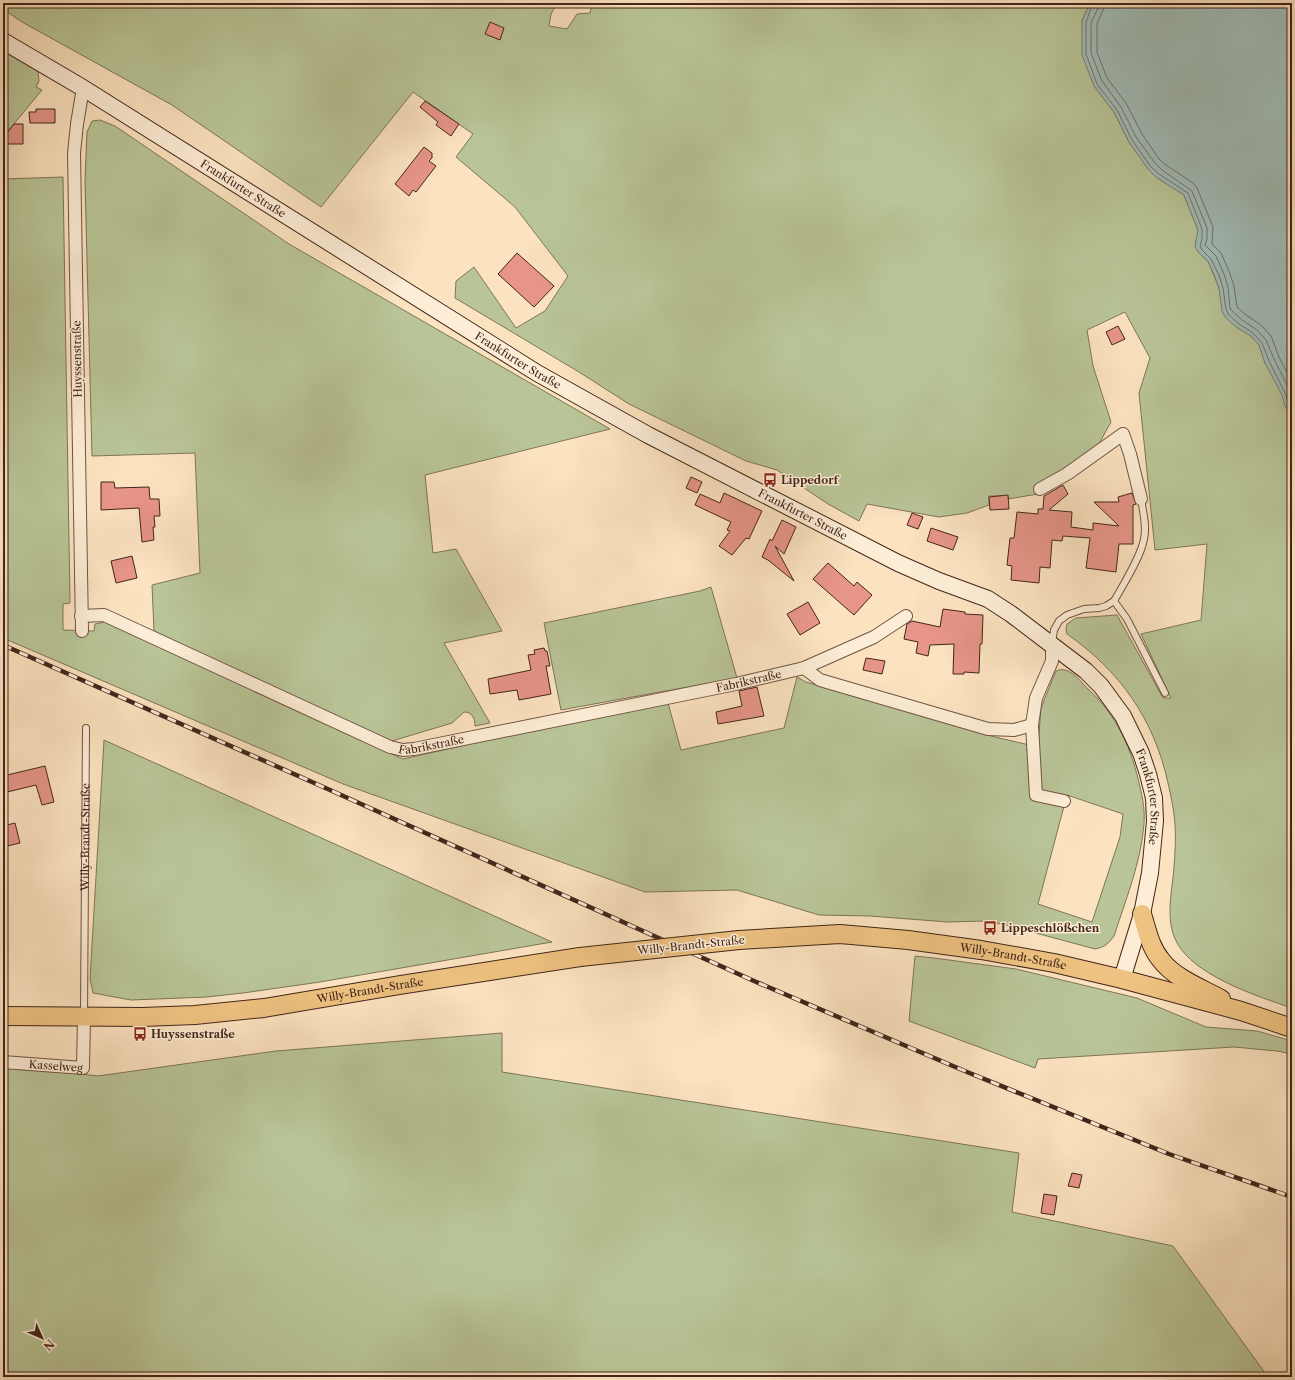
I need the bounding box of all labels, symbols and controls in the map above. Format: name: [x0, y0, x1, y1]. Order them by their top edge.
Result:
street label: Frankfurter Straße: [198, 157, 289, 221]
street label: Huyssenstraße: [69, 320, 85, 398]
street label: Frankfurter Straße: [472, 329, 563, 392]
bus stop icon: Lippedorf: [762, 472, 778, 488]
place label: Lippedorf: [781, 473, 840, 487]
street label: Frankfurter Straße: [756, 486, 850, 543]
street label: Fabrikstraße: [715, 667, 783, 695]
street label: Fabrikstraße: [397, 732, 465, 757]
street label: Frankfurter Straße: [1133, 746, 1162, 846]
street label: Willy-Brandt-Straße: [78, 783, 93, 892]
bus stop icon: Lippeschlößchen: [982, 920, 998, 936]
place label: Lippeschlößchen: [1001, 921, 1100, 935]
street label: Willy-Brandt-Straße: [636, 932, 745, 958]
street label: Willy-Brandt-Straße: [958, 940, 1068, 973]
street label: Willy-Brandt-Straße: [315, 974, 424, 1006]
bus stop icon: Huyssenstraße: [132, 1026, 148, 1042]
place label: Huyssenstraße: [151, 1027, 235, 1041]
street label: Kasselweg: [28, 1057, 84, 1075]
north arrow: [22, 1318, 62, 1358]
text: N: [40, 1337, 57, 1354]

